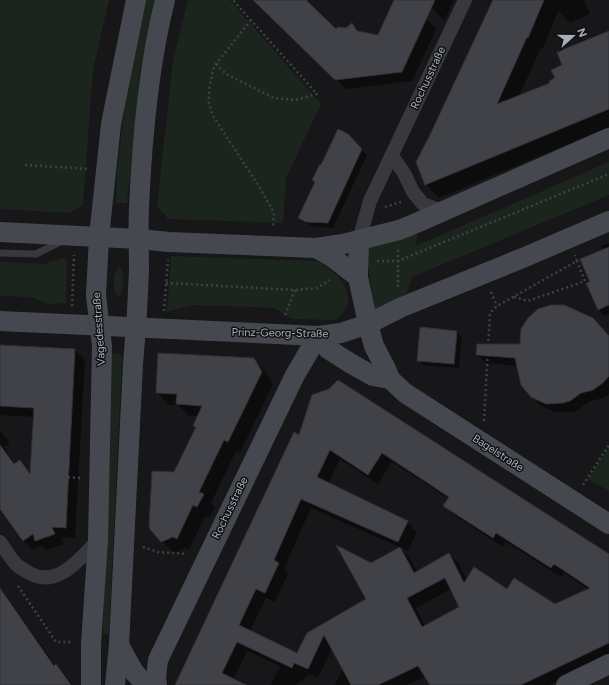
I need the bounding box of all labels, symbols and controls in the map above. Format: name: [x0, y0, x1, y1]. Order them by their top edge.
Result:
north arrow: [553, 16, 593, 56]
text: N: [574, 26, 589, 39]
street label: Rochusstraße: [408, 45, 448, 111]
street label: Vagedesstraße: [90, 292, 108, 366]
street label: Prinz-Georg-Straße: [232, 326, 328, 340]
street label: Bagelstraße: [470, 432, 526, 474]
street label: Rochusstraße: [209, 475, 251, 541]

